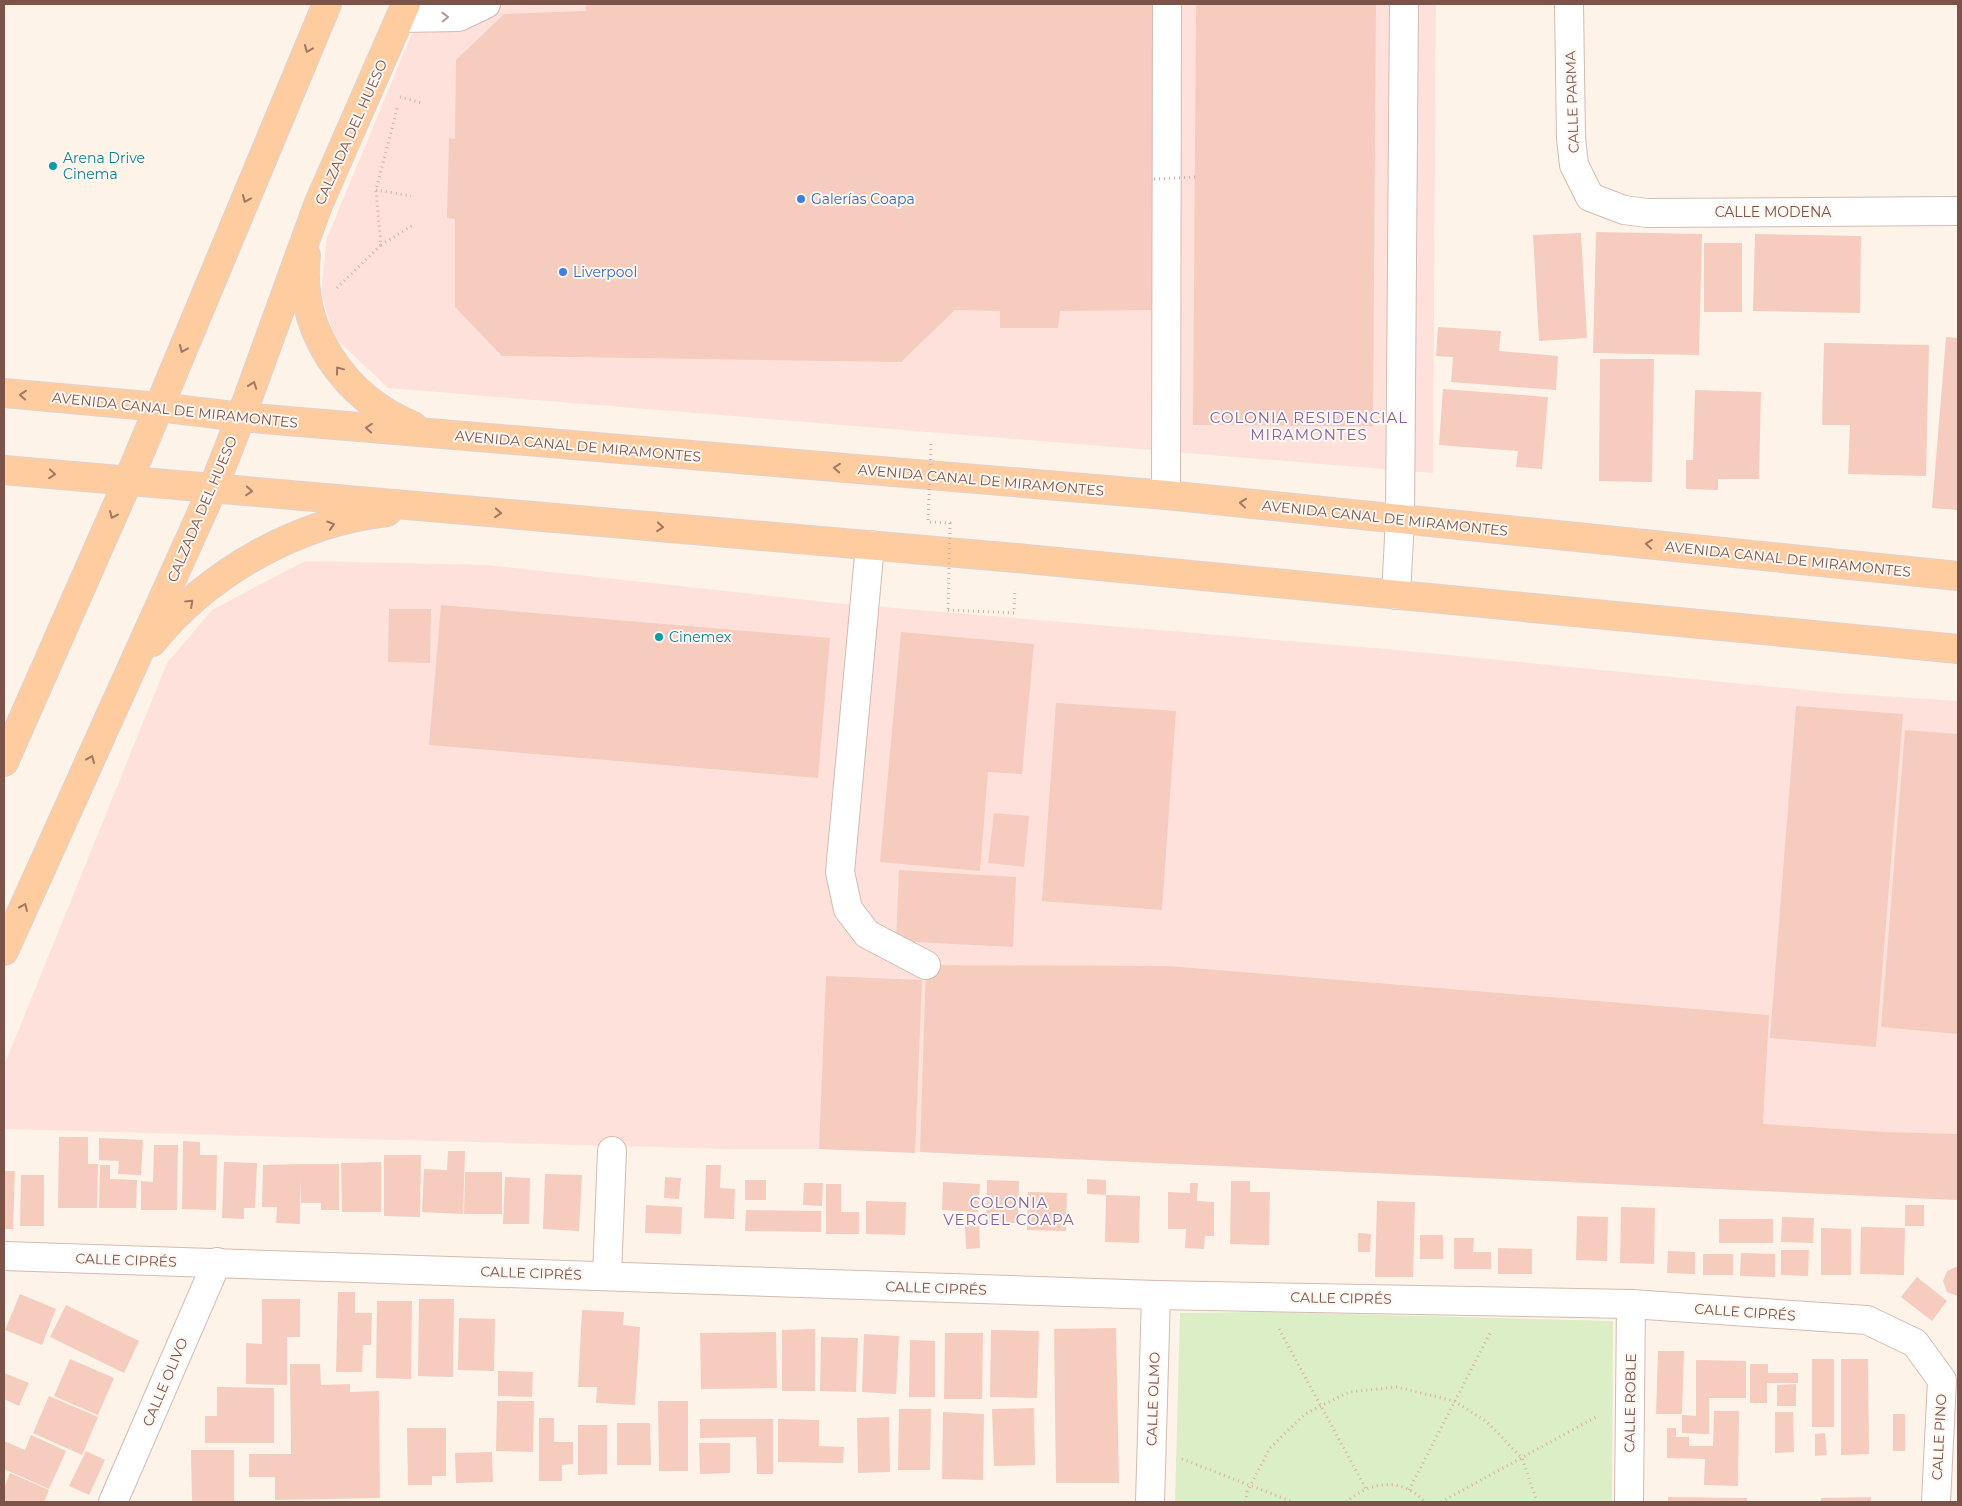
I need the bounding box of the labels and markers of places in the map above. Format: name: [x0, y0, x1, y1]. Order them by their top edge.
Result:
place label: Arena Drive Cinema: [63, 149, 145, 183]
marker: Arena Drive Cinema: [47, 160, 59, 172]
place label: Galerías Coapa: [811, 190, 915, 208]
marker: Galerías Coapa: [795, 193, 807, 205]
place label: Liverpool: [573, 263, 637, 281]
marker: Liverpool: [557, 266, 569, 278]
place label: Cinemex: [669, 628, 732, 646]
marker: Cinemex: [653, 631, 665, 643]

